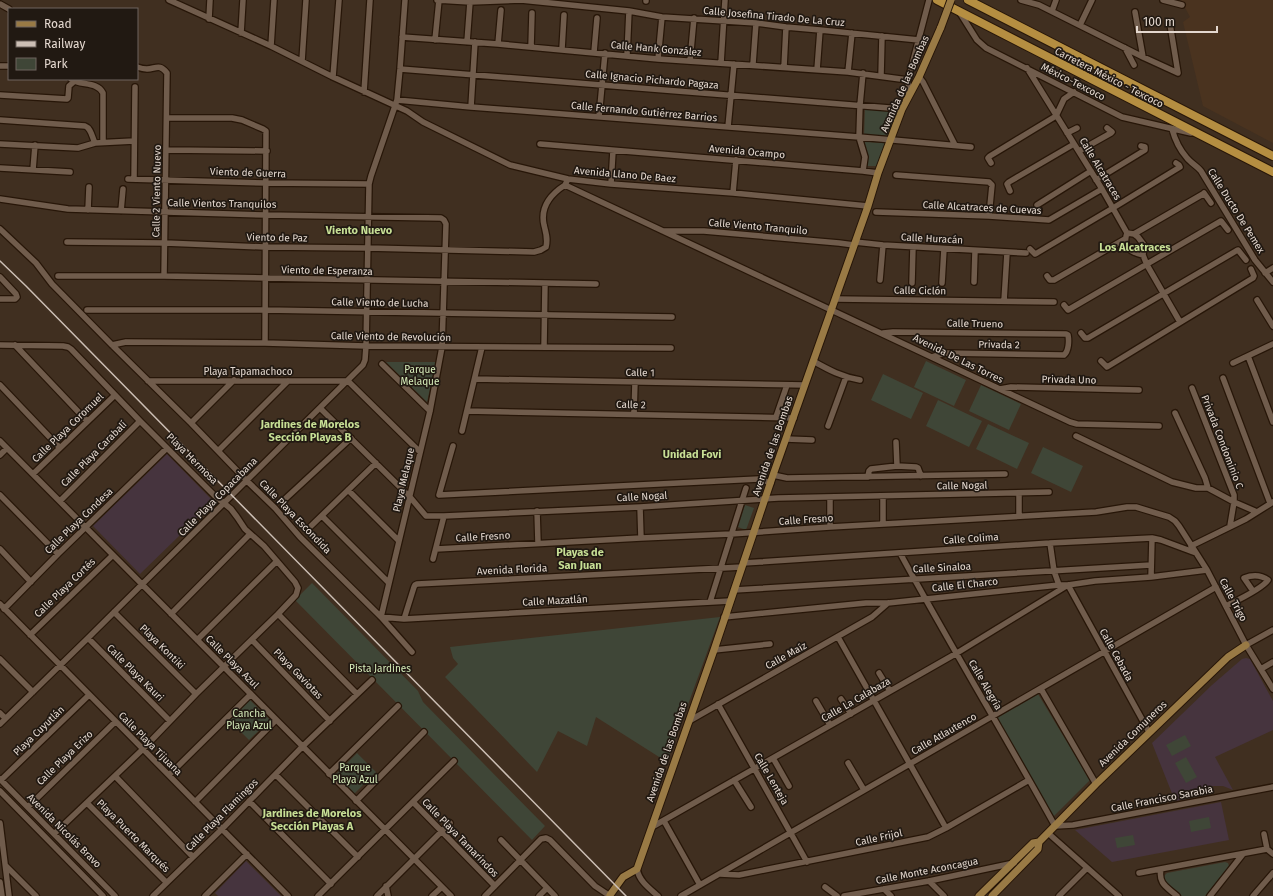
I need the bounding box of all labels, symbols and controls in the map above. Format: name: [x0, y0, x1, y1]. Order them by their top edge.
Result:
street label: Calle Josefina Tirado De La Cruz: [703, 5, 846, 29]
legend: [8, 8, 138, 80]
scale bar: [1137, 8, 1217, 34]
text: 100 m: [1143, 15, 1175, 29]
text: Road: [44, 17, 72, 31]
street label: Avenida de las Bombas: [878, 33, 932, 134]
text: Railway: [44, 37, 85, 51]
street label: Calle Hank González: [610, 39, 702, 59]
street label: Carretera México - Texcoco: [1053, 45, 1166, 111]
text: Park: [44, 57, 68, 71]
street label: México-Texcoco: [1039, 61, 1107, 103]
street label: Calle Ignacio Pichardo Pagaza: [585, 68, 719, 92]
street label: Calle Fernando Gutiérrez Barrios: [570, 100, 718, 124]
street label: Calle Alcatraces: [1077, 136, 1124, 203]
street label: Avenida Ocampo: [709, 143, 786, 161]
street label: Calle 2 Viento Nuevo: [150, 144, 164, 237]
street label: Avenida Llano De Baez: [574, 165, 677, 185]
street label: Viento de Guerra: [210, 166, 286, 180]
street label: Calle Ducto De Pemex: [1205, 166, 1267, 256]
street label: Calle Vientos Tranquilos: [168, 197, 277, 211]
street label: Calle Alcatraces de Cuevas: [922, 199, 1042, 217]
street label: Calle Viento Tranquilo: [708, 217, 808, 237]
district label: Viento Nuevo: [325, 224, 393, 237]
street label: Viento de Paz: [247, 231, 308, 245]
street label: Calle Huracán: [901, 231, 963, 247]
district label: Los Alcatraces: [1099, 241, 1171, 254]
street label: Viento de Esperanza: [281, 264, 373, 278]
street label: Calle Ciclón: [894, 285, 946, 297]
street label: Calle Viento de Lucha: [331, 296, 429, 310]
street label: Calle Trueno: [947, 318, 1003, 330]
street label: Calle Viento de Revolución: [331, 330, 451, 344]
street label: Avenida De Las Torres: [911, 332, 1005, 386]
street label: Privada 2: [978, 339, 1020, 351]
park label: Parque Melaque: [401, 364, 439, 388]
street label: Playa Tapamachoco: [203, 366, 293, 378]
street label: Calle 1: [625, 367, 655, 379]
street label: Privada Uno: [1041, 374, 1097, 386]
street label: Calle Playa Coromuel: [30, 391, 106, 465]
street label: Privada Condominio C: [1199, 393, 1246, 491]
street label: Avenida de las Bombas: [750, 394, 796, 497]
street label: Calle 2: [616, 399, 646, 411]
street label: Calle Playa Carabalí: [58, 418, 130, 489]
district label: Jardines de Morelos Sección Playas B: [259, 418, 360, 444]
street label: Playa Hermosa: [164, 431, 220, 487]
street label: Playa Melaque: [391, 447, 417, 513]
district label: Unidad Fovi: [663, 448, 721, 461]
street label: Calle Playa Copacabana: [176, 455, 260, 539]
street label: Calle Playa Escondida: [257, 478, 333, 556]
street label: Calle Nogal: [937, 480, 988, 492]
street label: Calle Playa Condesa: [42, 485, 116, 557]
street label: Calle Nogal: [616, 490, 668, 504]
street label: Calle Fresno: [778, 512, 834, 528]
street label: Calle Fresno: [455, 530, 511, 544]
street label: Calle Colima: [943, 531, 999, 547]
district label: Playas de San Juan: [556, 546, 604, 572]
street label: Calle Playa Cortés: [32, 556, 98, 620]
street label: Calle Sinaloa: [913, 560, 971, 576]
street label: Avenida Florida: [477, 562, 547, 578]
street label: Calle El Charco: [931, 576, 999, 594]
street label: Calle Trigo: [1217, 576, 1249, 624]
street label: Calle Mazatlán: [522, 593, 588, 609]
street label: Playa Kontiki: [137, 622, 187, 672]
street label: Calle Cebada: [1097, 627, 1135, 683]
street label: Calle Playa Azul: [203, 633, 261, 691]
street label: Calle Maíz: [763, 639, 809, 672]
street label: Calle Playa Kauri: [104, 642, 166, 704]
street label: Playa Gaviotas: [271, 646, 325, 702]
street label: Calle Alegría: [966, 657, 1005, 712]
park label: Pista Jardines: [349, 663, 411, 675]
street label: Calle La Calabaza: [819, 675, 893, 725]
street label: Avenida Comuneros: [1097, 698, 1170, 770]
street label: Avenida de las Bombas: [644, 700, 690, 803]
street label: Playa Cuyutlán: [11, 704, 67, 758]
park label: Cancha Playa Azul: [226, 708, 272, 732]
street label: Calle Playa Tijuana: [116, 710, 184, 778]
street label: Calle Atlautenco: [909, 710, 979, 758]
street label: Calle Playa Erizo: [34, 728, 96, 788]
street label: Calle Lenteja: [751, 751, 791, 807]
park label: Parque Playa Azul: [332, 762, 378, 786]
street label: Calle Playa Flamingos: [183, 776, 261, 854]
street label: Calle Francisco Sarabia: [1110, 783, 1214, 815]
street label: Avenida Nicolás Bravo: [24, 791, 104, 871]
street label: Calle Playa Tamarindos: [419, 796, 501, 880]
street label: Playa Puerto Marqués: [94, 797, 172, 875]
district label: Jardines de Morelos Sección Playas A: [261, 807, 362, 833]
street label: Calle Frijol: [854, 827, 904, 849]
street label: Calle Monte Aconcagua: [875, 855, 979, 887]

